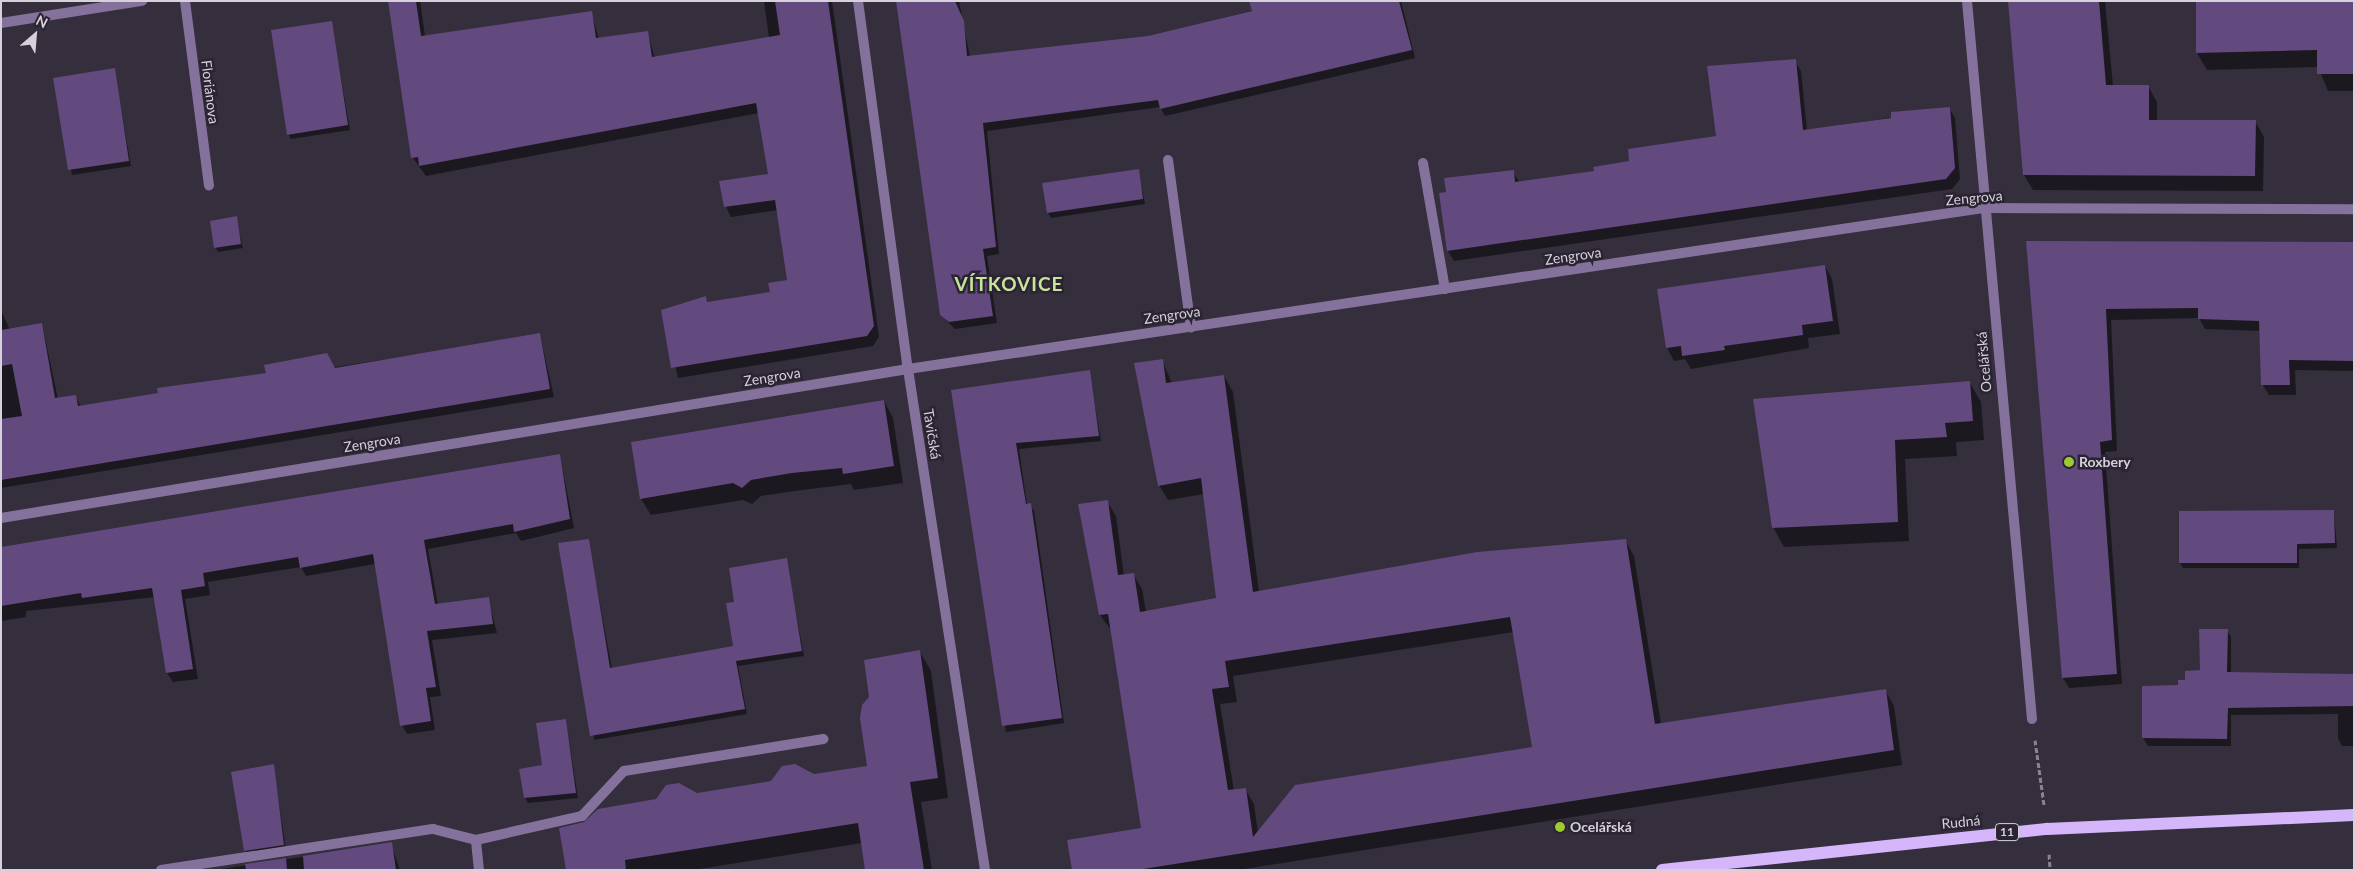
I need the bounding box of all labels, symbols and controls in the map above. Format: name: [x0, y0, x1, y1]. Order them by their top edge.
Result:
north arrow: [10, 10, 60, 60]
text: N: [33, 11, 51, 31]
street label: Floriánova: [198, 59, 222, 125]
street label: Zengrova: [1945, 187, 2003, 209]
street label: Zengrova: [1544, 244, 1602, 268]
district label: VÍTKOVICE: [953, 273, 1065, 295]
street label: Zengrova: [1143, 303, 1201, 327]
street label: Ocelářská: [1973, 331, 1995, 393]
street label: Zengrova: [742, 364, 802, 390]
street label: Tavičská: [920, 408, 944, 460]
street label: Zengrova: [342, 430, 402, 456]
place label: Roxbery: [2079, 454, 2131, 470]
marker: Roxbery: [2063, 456, 2075, 468]
street label: Rudná: [1941, 812, 1981, 832]
place label: Ocelářská: [1570, 819, 1632, 835]
marker: Ocelářská: [1554, 821, 1566, 833]
road number: 11: [1994, 822, 2020, 842]

